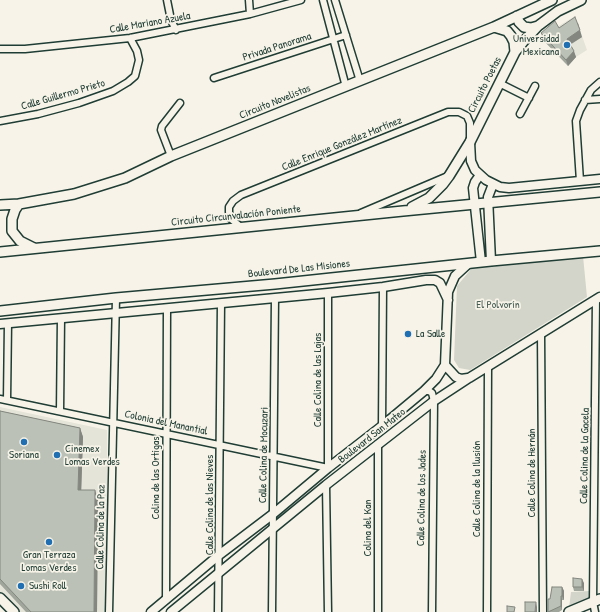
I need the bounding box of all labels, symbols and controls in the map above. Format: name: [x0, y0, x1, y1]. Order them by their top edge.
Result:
street label: Calle Mariano Azuela: [109, 9, 191, 37]
street label: Privada Panorama: [241, 30, 313, 64]
place label: Universidad Mexicana: [513, 32, 559, 58]
marker: Universidad Mexicana: [562, 40, 572, 50]
street label: Circuito Poetas: [465, 55, 505, 115]
street label: Calle Guillermo Prieto: [20, 77, 106, 113]
street label: Circuito Novelistas: [237, 82, 313, 122]
street label: Calle Enrique González Martínez: [280, 114, 404, 174]
street label: Circuito Circunvalación Poniente: [171, 203, 301, 229]
street label: Boulevard De Las Misiones: [247, 257, 351, 281]
park label: El Polvorín: [476, 298, 520, 312]
place label: La Salle: [416, 327, 445, 341]
marker: La Salle: [403, 329, 413, 339]
street label: Calle Colina de las Lajas: [311, 333, 325, 427]
street label: Boulevard San Mateo: [336, 406, 408, 466]
street label: Calle Colina de Mocuzari: [257, 407, 271, 503]
street label: Colonia del Manantial: [123, 408, 209, 438]
street label: Calle Colina de la Gacela: [578, 408, 592, 504]
street label: Calle Colina de Hernán: [525, 429, 539, 517]
marker: Soriana: [19, 437, 29, 447]
street label: Colina de las Ortigas: [149, 437, 163, 519]
street label: Calle Colina de la Ilusión: [470, 441, 484, 537]
place label: Cinemex Lomas Verdes: [65, 442, 120, 468]
place label: Soriana: [9, 448, 39, 462]
marker: Cinemex Lomas Verdes: [52, 450, 62, 460]
street label: Calle Colina de los Jades: [415, 450, 429, 546]
street label: Calle Colina de las Nieves: [203, 455, 217, 555]
street label: Calle Colina de la Paz: [94, 484, 108, 570]
street label: Colina del Kan: [361, 500, 375, 556]
marker: Gran Terraza Lomas Verdes: [44, 537, 54, 547]
place label: Gran Terraza Lomas Verdes: [22, 548, 76, 574]
place label: Sushi Roll: [29, 579, 66, 593]
marker: Sushi Roll: [16, 581, 26, 591]

